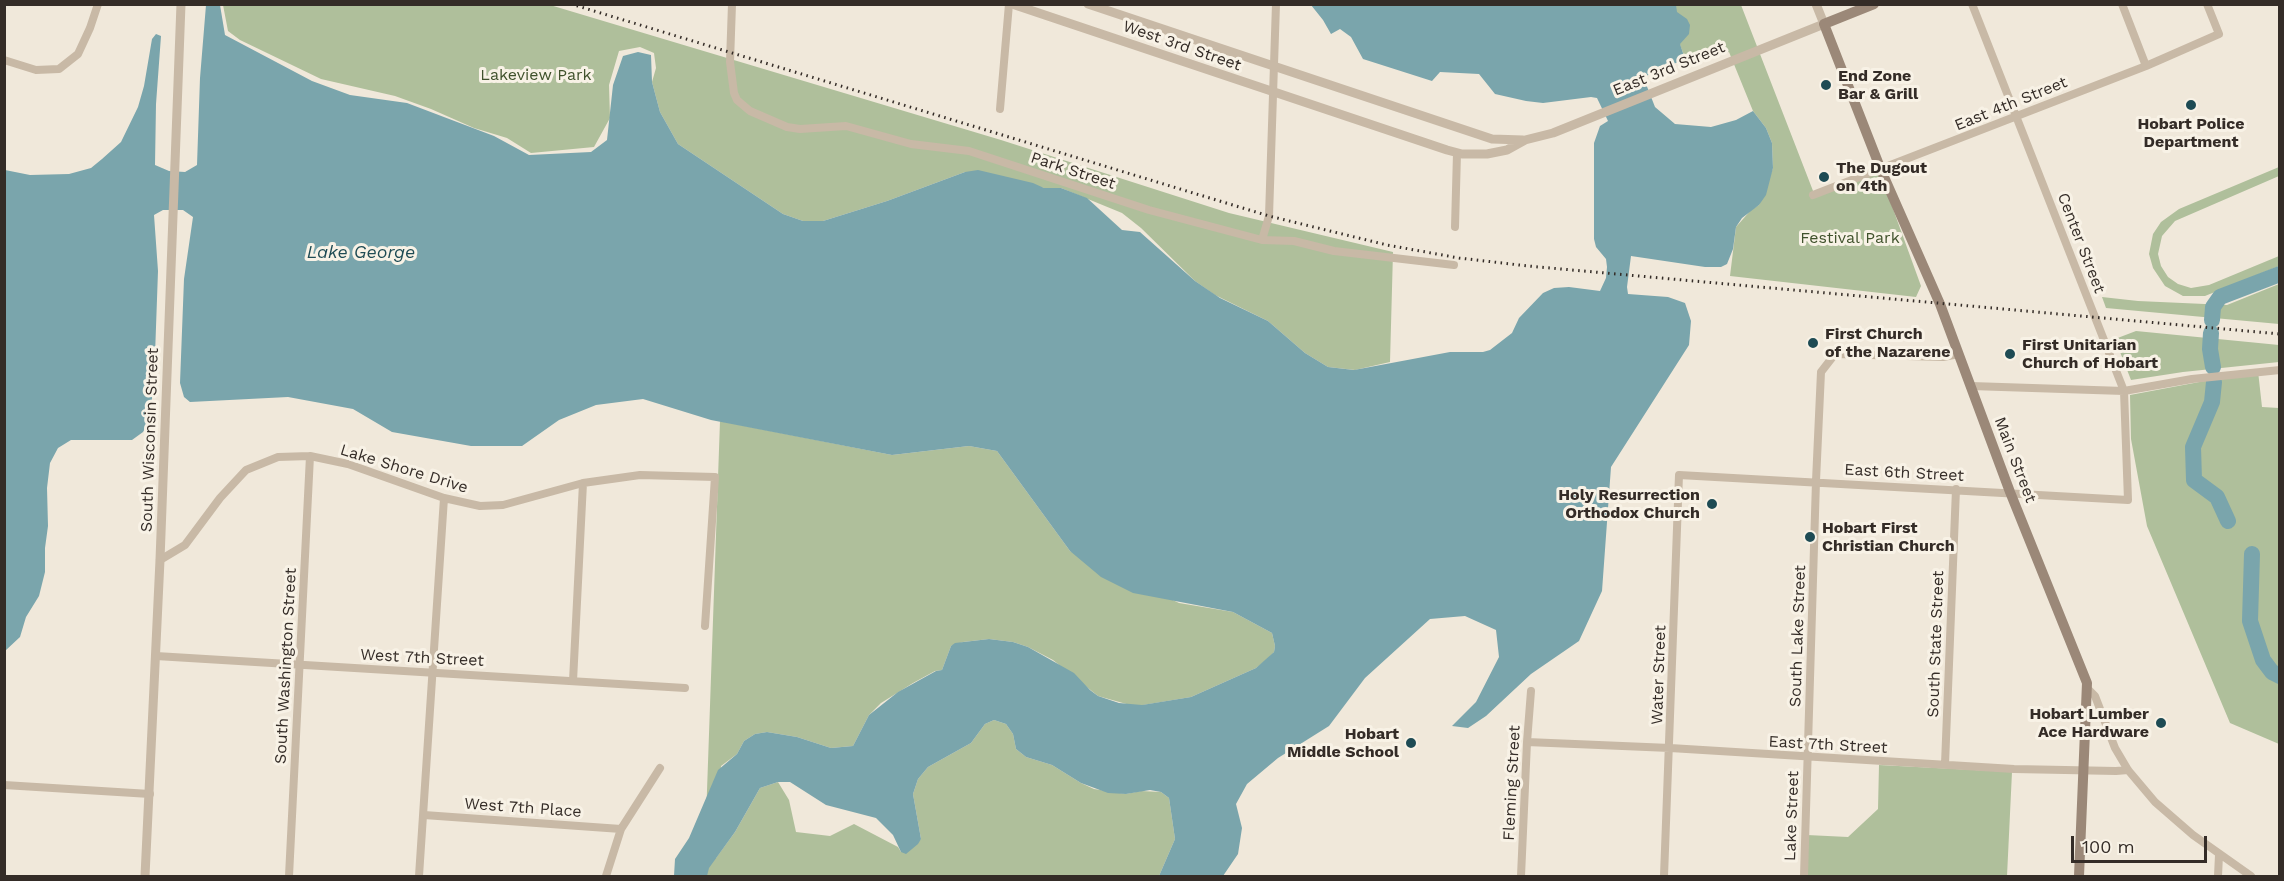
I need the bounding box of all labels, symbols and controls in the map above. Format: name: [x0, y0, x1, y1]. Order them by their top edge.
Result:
street label: West 3rd Street: [1120, 17, 1244, 75]
street label: East 3rd Street: [1610, 38, 1728, 100]
park label: Lakeview Park: [480, 65, 592, 85]
place label: End Zone Bar & Grill: [1838, 66, 1918, 104]
street label: East 4th Street: [1952, 73, 2070, 135]
marker: End Zone Bar & Grill: [1819, 78, 1833, 92]
marker: Hobart Police Department: [2184, 98, 2198, 112]
place label: Hobart Police Department: [2137, 114, 2245, 152]
street label: Park Street: [1028, 148, 1118, 194]
place label: The Dugout on 4th: [1836, 158, 1927, 196]
marker: The Dugout on 4th: [1817, 170, 1831, 184]
street label: Center Street: [2053, 190, 2109, 296]
park label: Festival Park: [1800, 228, 1900, 248]
water label: Lake George: [307, 242, 415, 264]
place label: First Church of the Nazarene: [1825, 324, 1951, 362]
place label: First Unitarian Church of Hobart: [2022, 335, 2158, 373]
marker: First Church of the Nazarene: [1806, 336, 1820, 350]
street label: South Wisconsin Street: [137, 347, 163, 533]
marker: First Unitarian Church of Hobart: [2003, 347, 2017, 361]
street label: Main Street: [1990, 414, 2040, 506]
street label: Lake Shore Drive: [338, 440, 470, 498]
street label: East 6th Street: [1844, 460, 1964, 486]
place label: Holy Resurrection Orthodox Church: [1558, 485, 1700, 523]
marker: Holy Resurrection Orthodox Church: [1705, 497, 1719, 511]
place label: Hobart First Christian Church: [1822, 518, 1955, 556]
marker: Hobart First Christian Church: [1803, 530, 1817, 544]
street label: South Lake Street: [1786, 565, 1810, 707]
street label: South Washington Street: [271, 567, 301, 765]
street label: South State Street: [1924, 570, 1948, 718]
street label: Water Street: [1648, 625, 1670, 725]
street label: West 7th Street: [360, 645, 484, 671]
place label: Hobart Lumber Ace Hardware: [2029, 704, 2149, 742]
marker: Hobart Lumber Ace Hardware: [2154, 716, 2168, 730]
place label: Hobart Middle School: [1287, 724, 1399, 762]
street label: Fleming Street: [1499, 725, 1525, 841]
street label: East 7th Street: [1768, 732, 1888, 758]
marker: Hobart Middle School: [1404, 736, 1418, 750]
street label: Lake Street: [1781, 771, 1803, 861]
street label: West 7th Place: [464, 794, 582, 822]
scale bar: [2074, 824, 2210, 862]
text: 100 m: [2082, 836, 2135, 857]

